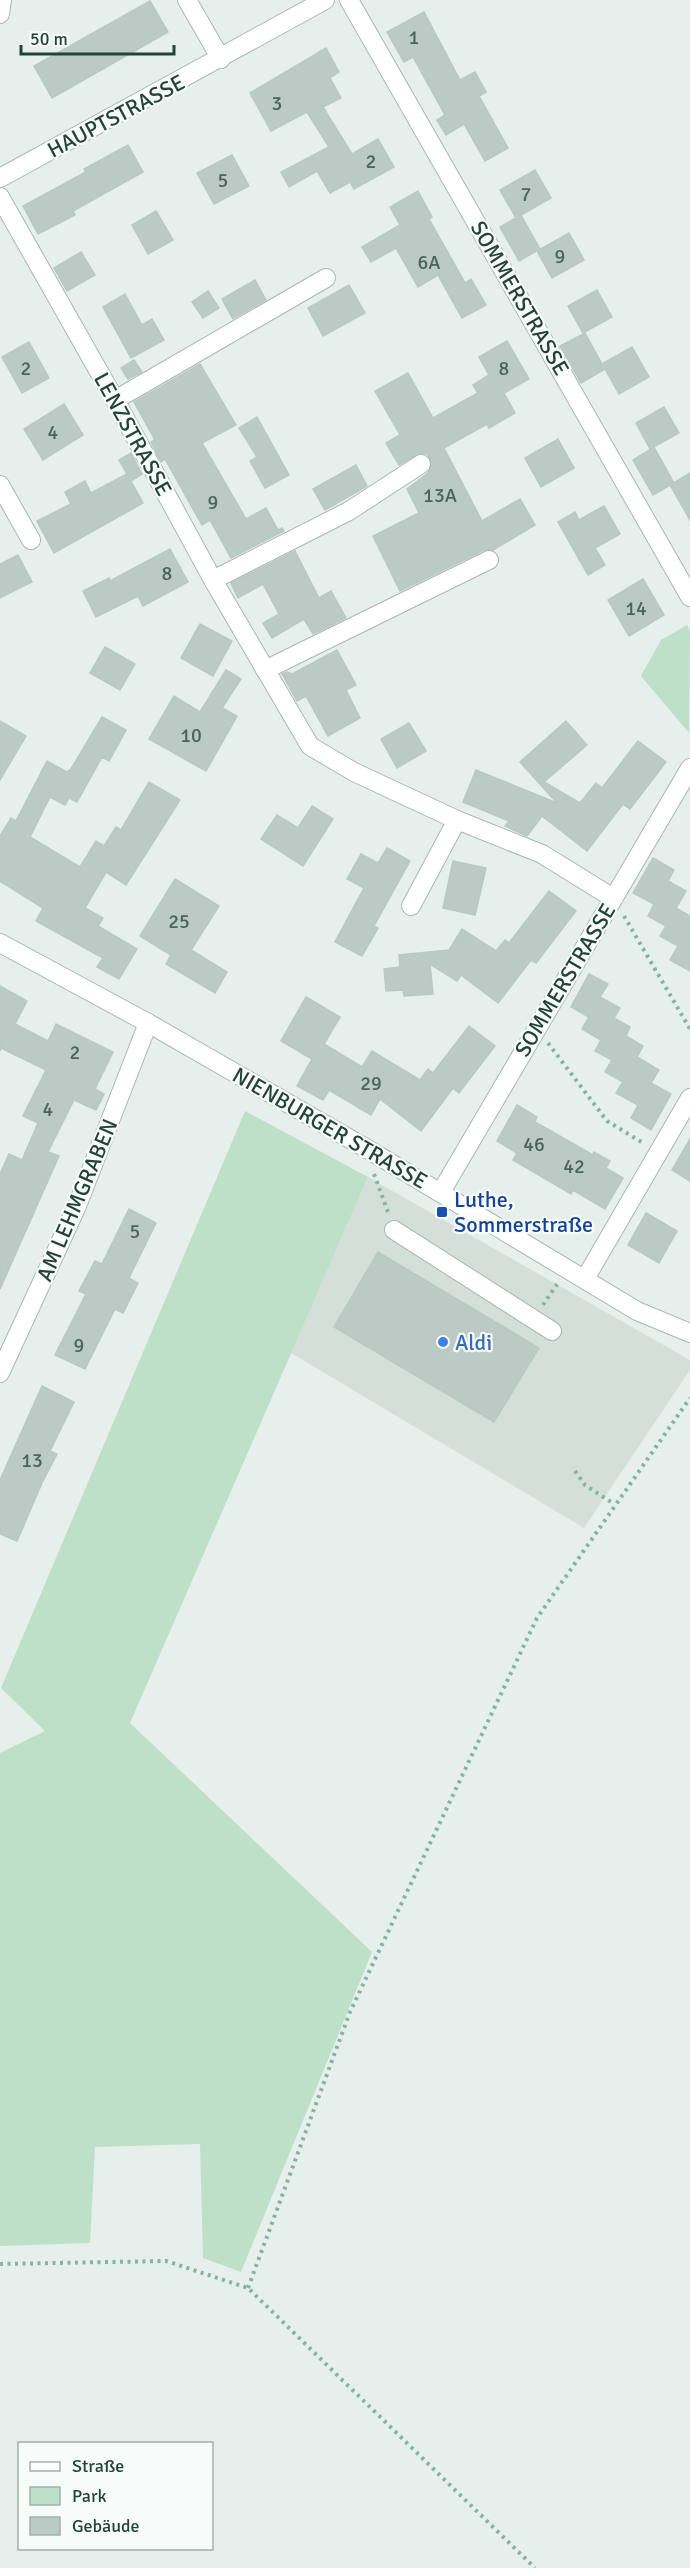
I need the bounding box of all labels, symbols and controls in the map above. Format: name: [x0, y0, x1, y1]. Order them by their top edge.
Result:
scale bar: [21, 18, 174, 56]
house number: 1: [409, 25, 419, 50]
text: 50 m: [30, 28, 68, 50]
street label: HAUPTSTRASSE: [43, 68, 189, 164]
house number: 3: [272, 91, 282, 116]
house number: 2: [366, 149, 376, 174]
house number: 5: [218, 168, 228, 193]
house number: 7: [521, 182, 531, 207]
street label: SOMMERSTRASSE: [465, 216, 575, 380]
house number: 9: [555, 244, 565, 269]
house number: 6A: [417, 250, 441, 275]
house number: 2: [21, 356, 31, 381]
house number: 8: [499, 356, 509, 381]
street label: LENZSTRASSE: [88, 368, 178, 500]
house number: 4: [48, 420, 59, 445]
house number: 13A: [423, 483, 457, 508]
house number: 9: [208, 490, 218, 515]
house number: 8: [162, 561, 172, 586]
house number: 14: [625, 596, 647, 621]
house number: 10: [180, 723, 202, 748]
street label: SOMMERSTRASSE: [509, 899, 621, 1061]
house number: 25: [168, 909, 190, 934]
house number: 2: [70, 1040, 80, 1065]
street label: NIENBURGER STRASSE: [228, 1061, 432, 1195]
house number: 29: [360, 1071, 382, 1096]
house number: 4: [43, 1097, 54, 1122]
street label: AM LEHMGRABEN: [31, 1115, 123, 1285]
house number: 46: [523, 1132, 545, 1157]
house number: 42: [563, 1154, 585, 1179]
place label: Luthe, Sommerstraße: [454, 1186, 593, 1238]
marker: Luthe, Sommerstraße: [435, 1205, 449, 1219]
house number: 5: [130, 1219, 140, 1244]
place label: Aldi: [455, 1329, 492, 1356]
house number: 9: [74, 1333, 84, 1358]
marker: Aldi: [436, 1335, 450, 1349]
house number: 13: [21, 1448, 43, 1473]
legend: [18, 2442, 213, 2550]
text: Straße: [72, 2455, 124, 2477]
text: Park: [72, 2485, 107, 2507]
text: Gebäude: [72, 2515, 140, 2537]

